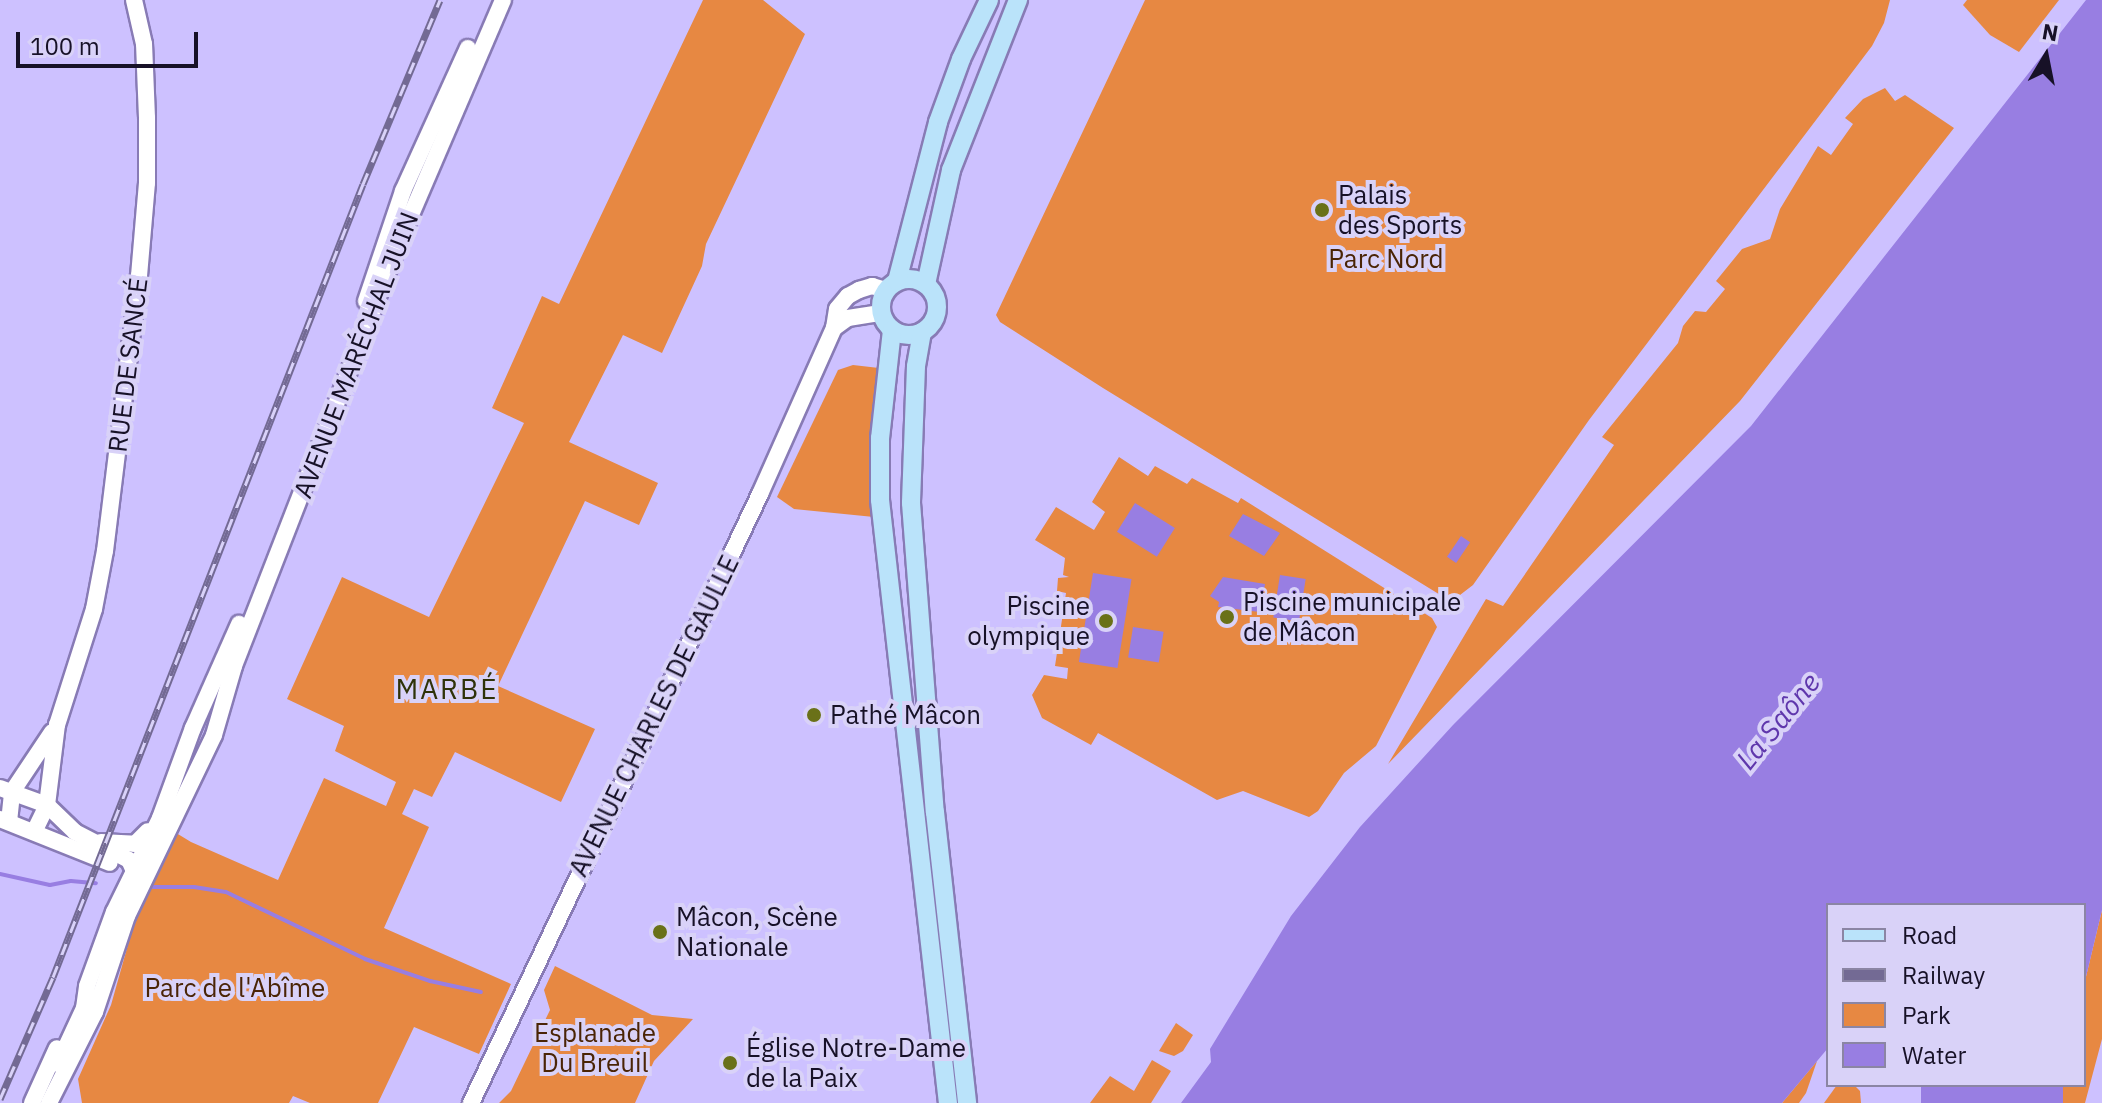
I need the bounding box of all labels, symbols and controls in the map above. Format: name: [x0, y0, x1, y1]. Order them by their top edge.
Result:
scale bar: [20, 16, 202, 66]
north arrow: [2006, 16, 2086, 96]
text: N: [2040, 16, 2061, 48]
text: 100 m: [30, 30, 100, 62]
place label: Palais des Sports: [1338, 179, 1462, 240]
marker: Palais des Sports: [1313, 201, 1331, 219]
street label: AVENUE MARÉCHAL JUIN: [287, 208, 425, 502]
park label: Parc Nord: [1328, 243, 1444, 275]
street label: RUE DE SANCÉ: [102, 276, 154, 454]
street label: AVENUE CHARLES DE GAULLE: [563, 550, 745, 882]
place label: Piscine municipale de Mâcon: [1243, 586, 1461, 648]
place label: Piscine olympique: [967, 590, 1090, 652]
marker: Piscine municipale de Mâcon: [1218, 608, 1236, 626]
marker: Piscine olympique: [1097, 612, 1115, 630]
water label: La Saône: [1729, 666, 1827, 776]
district label: MARBÉ: [395, 672, 499, 706]
place label: Pathé Mâcon: [830, 699, 981, 731]
marker: Pathé Mâcon: [805, 706, 823, 724]
place label: Mâcon, Scène Nationale: [676, 901, 838, 962]
legend: [1826, 903, 2086, 1087]
text: Road: [1902, 919, 1957, 951]
marker: Mâcon, Scène Nationale: [651, 923, 669, 941]
text: Railway: [1902, 959, 1985, 991]
park label: Parc de l'Abîme: [145, 972, 325, 1004]
text: Park: [1902, 999, 1951, 1031]
park label: Esplanade Du Breuil: [534, 1017, 656, 1078]
place label: Église Notre-Dame de la Paix: [746, 1032, 966, 1094]
text: Water: [1902, 1039, 1966, 1071]
marker: Église Notre-Dame de la Paix: [721, 1054, 739, 1072]

